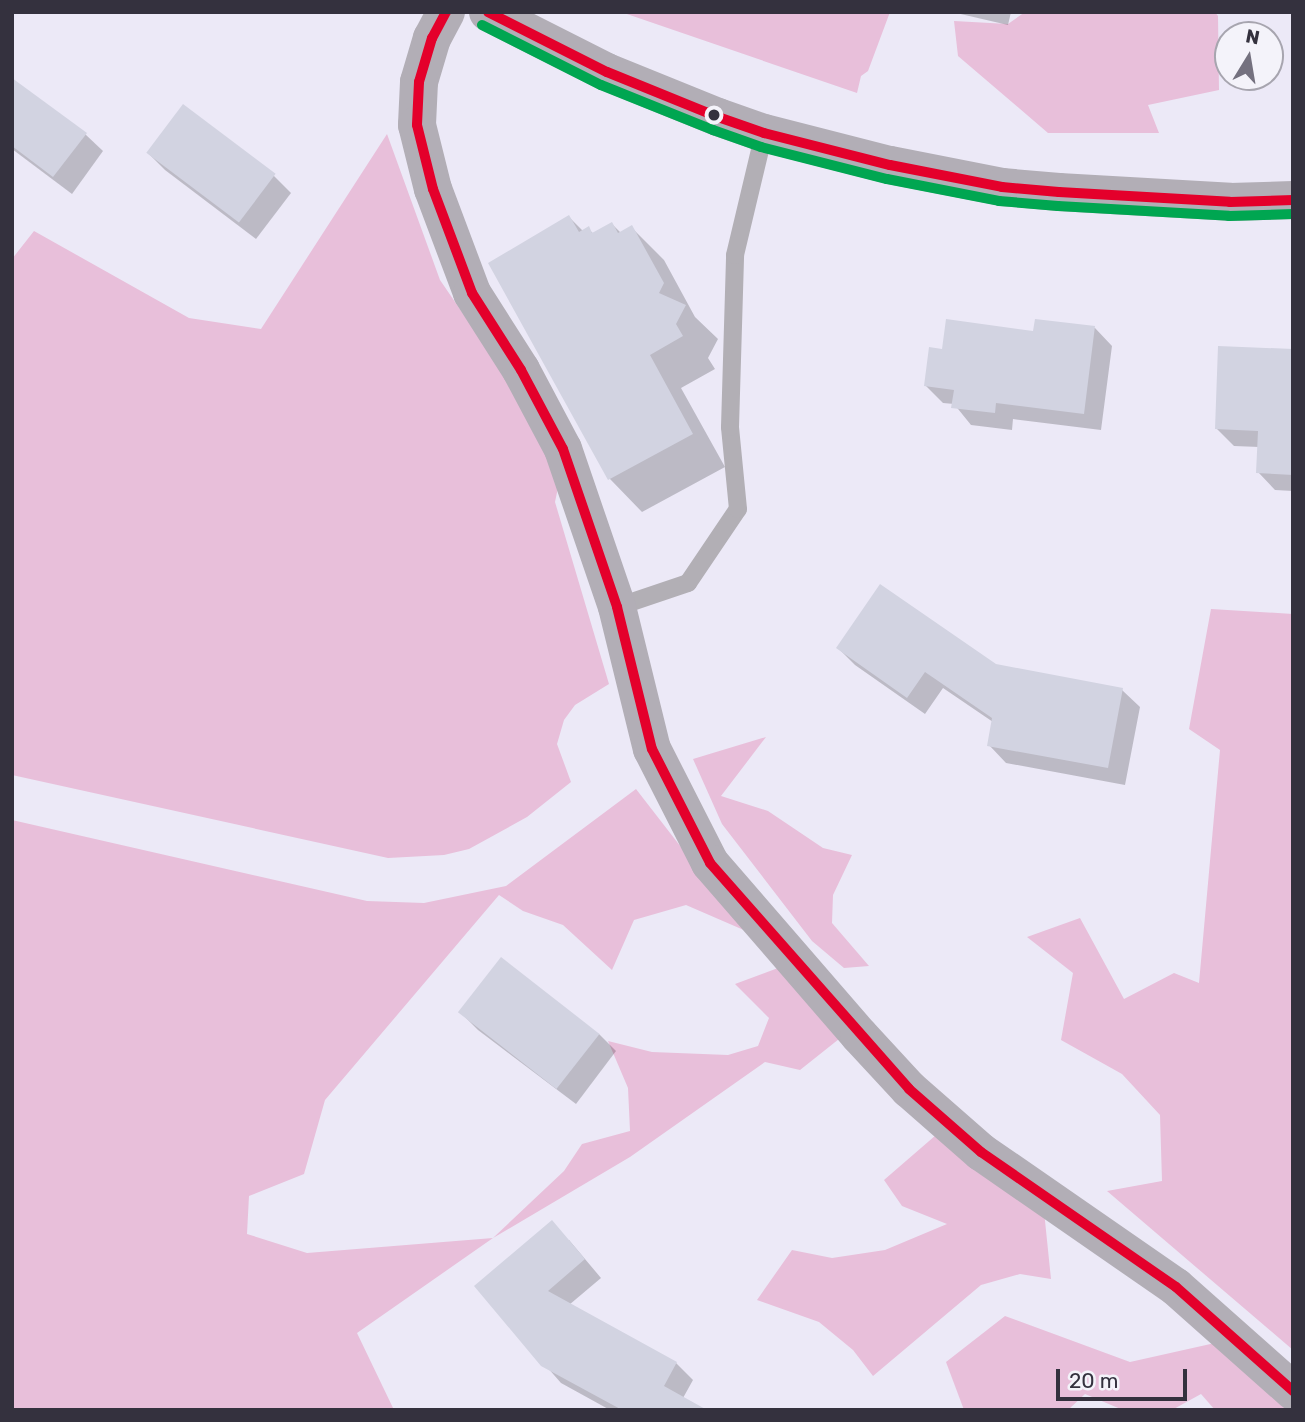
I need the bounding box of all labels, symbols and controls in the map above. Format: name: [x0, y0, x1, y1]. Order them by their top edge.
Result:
north arrow: [1214, 21, 1284, 91]
text: N: [1244, 24, 1262, 49]
unlabelled marker: [707, 108, 721, 122]
scale bar: [1060, 1356, 1191, 1400]
text: 20 m: [1069, 1368, 1118, 1393]

